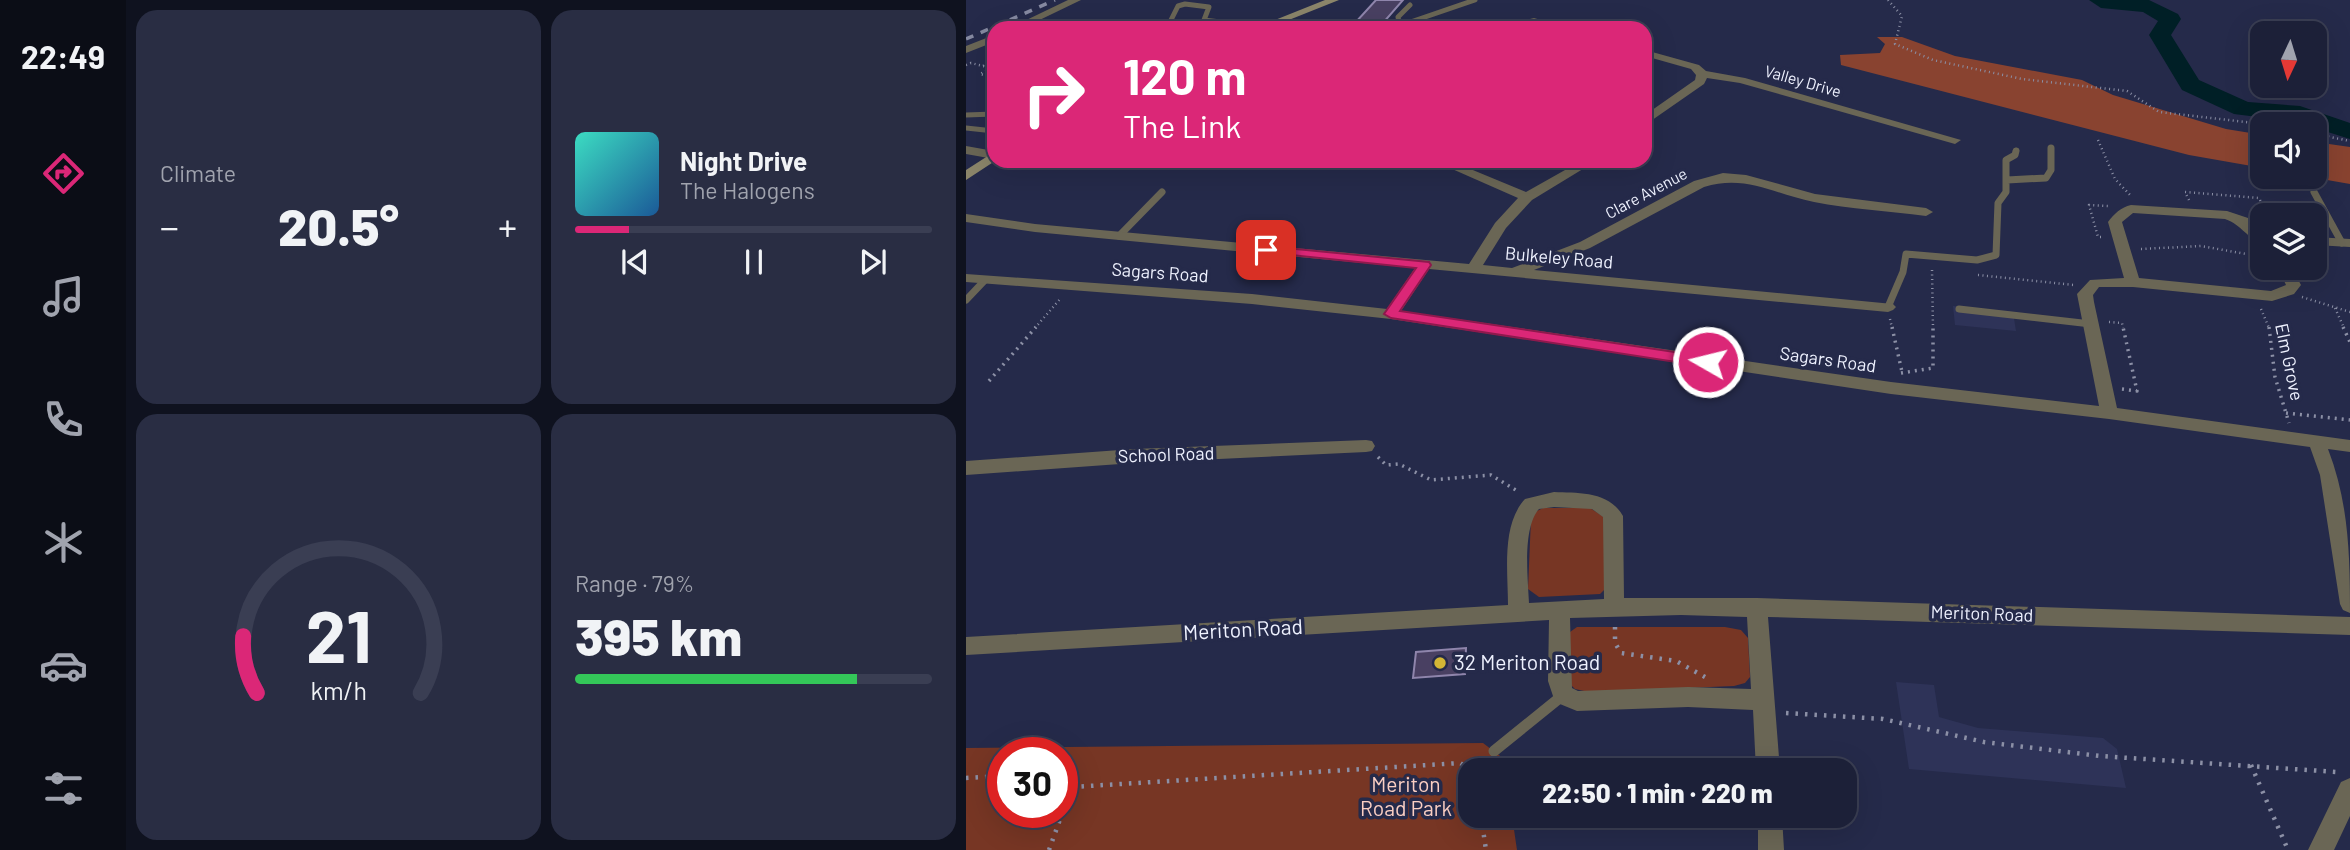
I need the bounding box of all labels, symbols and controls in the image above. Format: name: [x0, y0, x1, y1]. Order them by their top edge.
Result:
north arrow: [2250, 21, 2328, 98]
map controls: [2250, 21, 2327, 280]
text: 22:49: [21, 37, 105, 75]
text: 120 m: [1123, 46, 1246, 105]
icon: right: [1008, 49, 1099, 140]
street label: Valley Drive: [1763, 61, 1844, 101]
text: The Link: [1123, 106, 1241, 144]
button: sound: [2250, 112, 2327, 189]
text: Night Drive: [680, 145, 807, 176]
icon: directions: [39, 149, 88, 198]
text: Climate: [160, 159, 236, 187]
street label: Clare Avenue: [1602, 163, 1690, 222]
text: The Halogens: [680, 176, 815, 204]
text: 20.5°: [278, 194, 399, 256]
text: −: [160, 203, 179, 249]
text: +: [498, 203, 517, 249]
button: layers: [2250, 203, 2327, 280]
pin: [1236, 220, 1296, 280]
icon: arrive: [1247, 231, 1285, 269]
street label: Bulkeley Road: [1504, 241, 1614, 273]
icon: previous: [616, 243, 654, 281]
icon: pause: [735, 243, 773, 281]
icon: next: [854, 243, 892, 281]
street label: Sagars Road: [1111, 258, 1209, 286]
icon: music: [39, 272, 88, 321]
street label: Elm Grove: [2271, 321, 2309, 402]
position arrow: [1671, 325, 1745, 399]
street label: Sagars Road: [1779, 341, 1878, 377]
icon: phone: [39, 395, 88, 444]
street label: School Road: [1117, 441, 1215, 467]
icon: climate: [39, 518, 88, 567]
text: Range · 79%: [575, 569, 694, 597]
text: 21: [305, 590, 372, 678]
street label: Meriton Road: [1930, 600, 2034, 626]
text: 395 km: [575, 604, 742, 666]
street label: Meriton Road: [1182, 613, 1303, 644]
icon: car: [39, 641, 88, 690]
place label: 32 Meriton Road: [1454, 649, 1600, 674]
marker: 32 Meriton Road: [1432, 655, 1448, 671]
text: km/h: [310, 675, 367, 705]
speed limit sign: 30: [987, 737, 1078, 828]
icon: filters: [39, 764, 88, 813]
park label: Meriton Road Park: [1360, 771, 1452, 820]
text: 22:50 · 1 min · 220 m: [1542, 777, 1773, 808]

